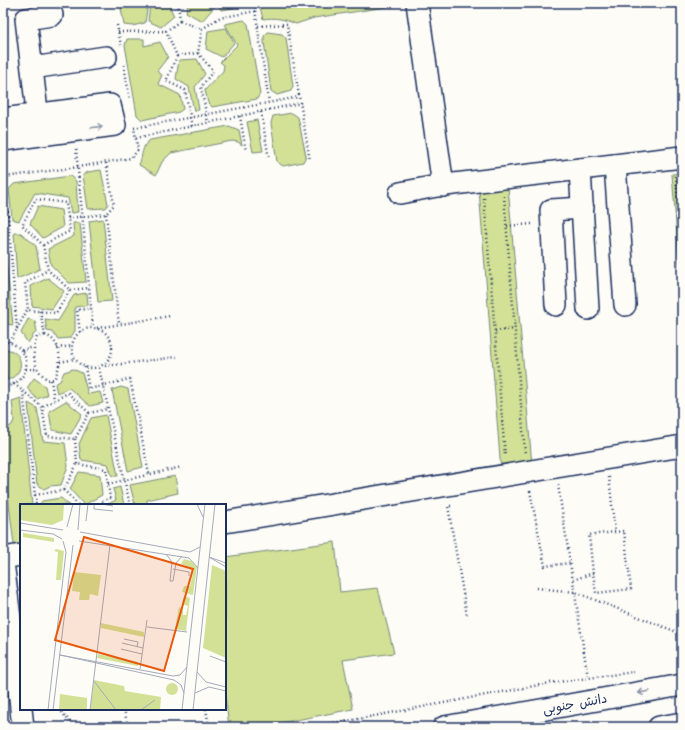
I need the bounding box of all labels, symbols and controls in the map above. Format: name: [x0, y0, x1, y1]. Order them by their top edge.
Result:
one-way arrow: [90, 123, 103, 131]
inset map: [20, 504, 226, 710]
one-way arrow: [637, 688, 650, 696]
street label: دانش جنوبی: [541, 689, 609, 719]

